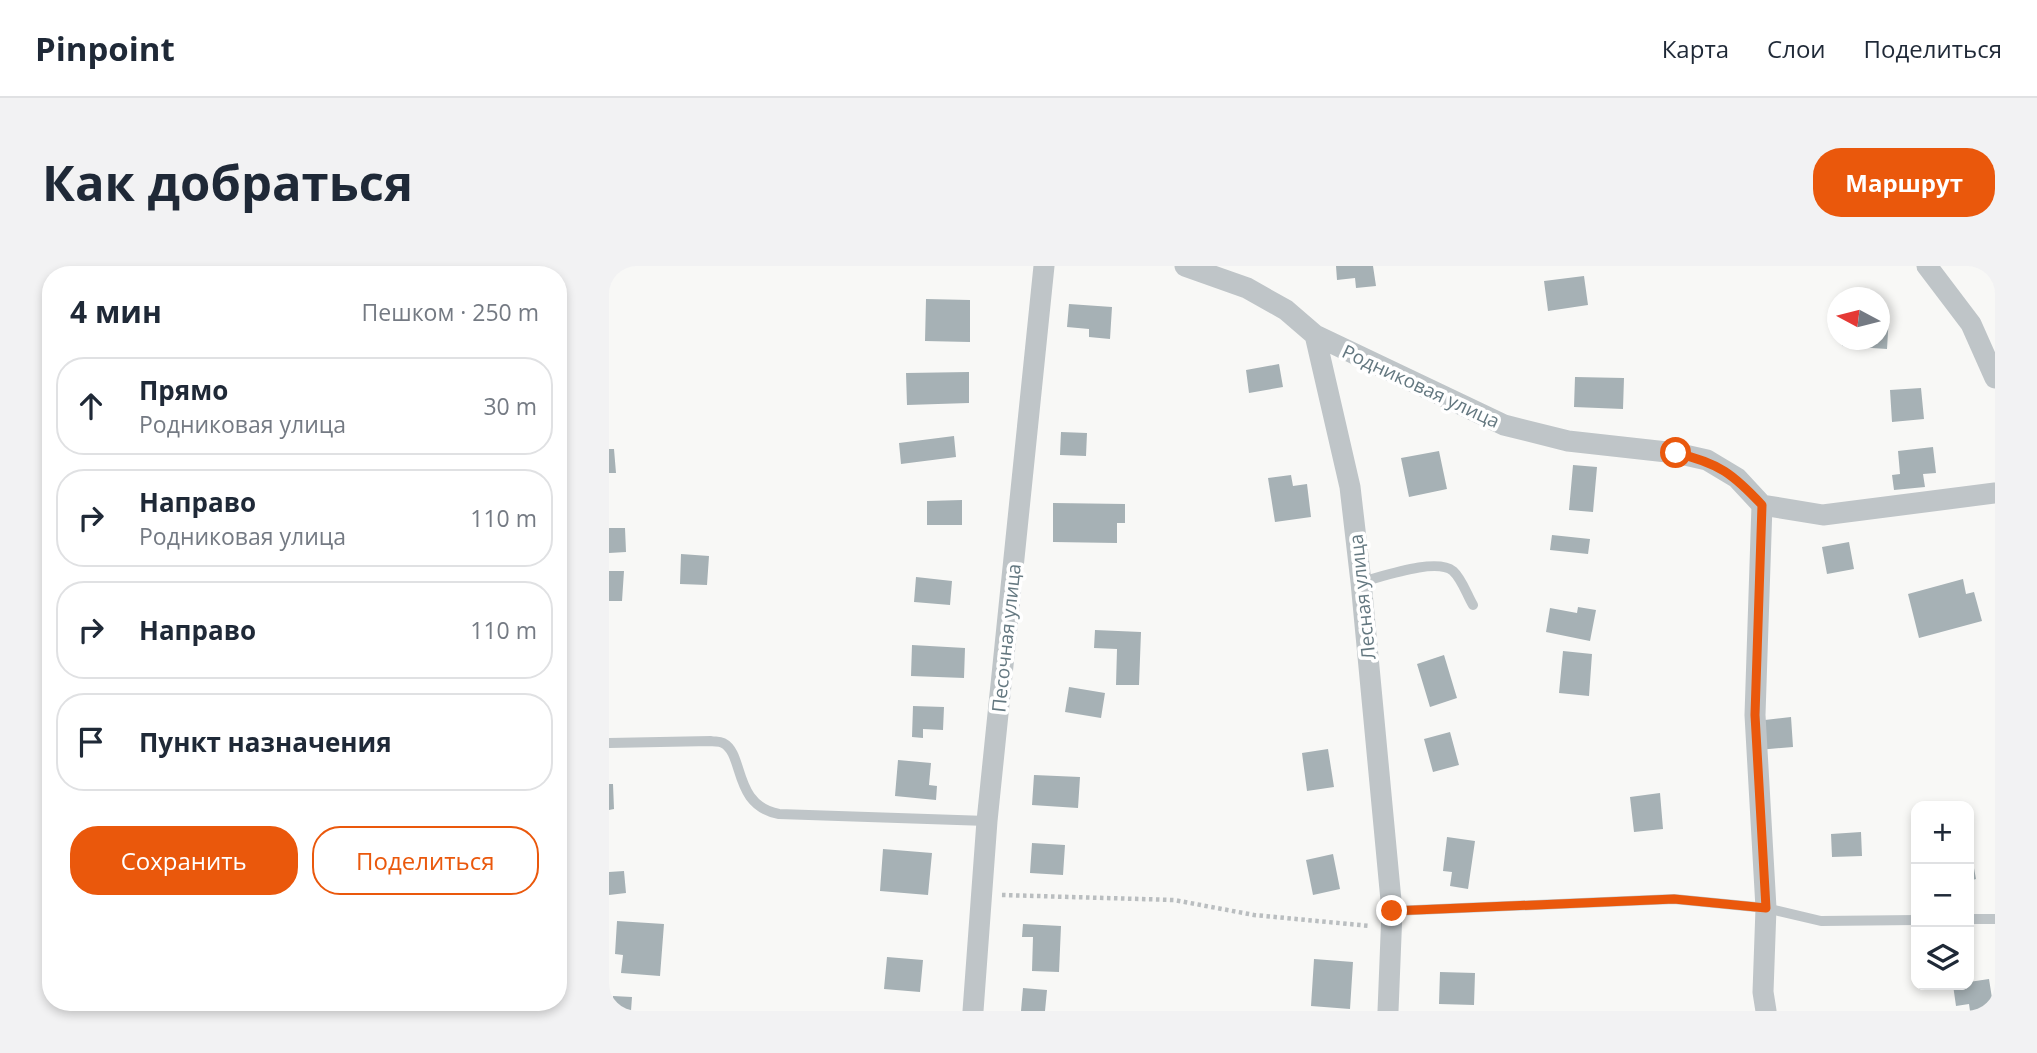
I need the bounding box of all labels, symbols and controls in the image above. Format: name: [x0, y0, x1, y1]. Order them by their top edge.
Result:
text: Pinpoint: [35, 26, 175, 71]
text: Карта: [1662, 32, 1729, 65]
text: Слои: [1767, 32, 1826, 65]
text: Поделиться: [1864, 32, 2002, 65]
button: Маршрут: [1813, 148, 1995, 217]
text: Как добраться: [42, 149, 413, 215]
north arrow: [1827, 287, 1890, 350]
text: 4 мин: [70, 291, 162, 332]
text: Пешком · 250 m: [362, 296, 539, 328]
street label: Родниковая улица: [1338, 338, 1504, 434]
text: Прямо: [139, 372, 228, 408]
icon: ahead: [72, 387, 110, 425]
text: 30 m: [483, 390, 537, 422]
text: Родниковая улица: [139, 408, 346, 440]
route start: [1660, 437, 1691, 468]
text: Направо: [139, 484, 256, 520]
icon: right: [72, 499, 110, 537]
text: 110 m: [470, 502, 537, 534]
text: Родниковая улица: [139, 520, 346, 552]
street label: Лесная улица: [1342, 533, 1382, 661]
street label: Песочная улица: [985, 562, 1027, 714]
icon: right: [72, 611, 110, 649]
text: Направо: [139, 612, 256, 648]
text: 110 m: [470, 614, 537, 646]
icon: arrive: [72, 723, 110, 761]
text: Пункт назначения: [139, 724, 392, 760]
map controls: [1911, 801, 1974, 990]
button: +: [1911, 801, 1974, 864]
button: Сохранить: [70, 826, 298, 895]
button: Поделиться: [312, 826, 539, 895]
button: −: [1911, 864, 1974, 927]
route end: [1376, 895, 1407, 926]
button: layers: [1911, 927, 1974, 990]

